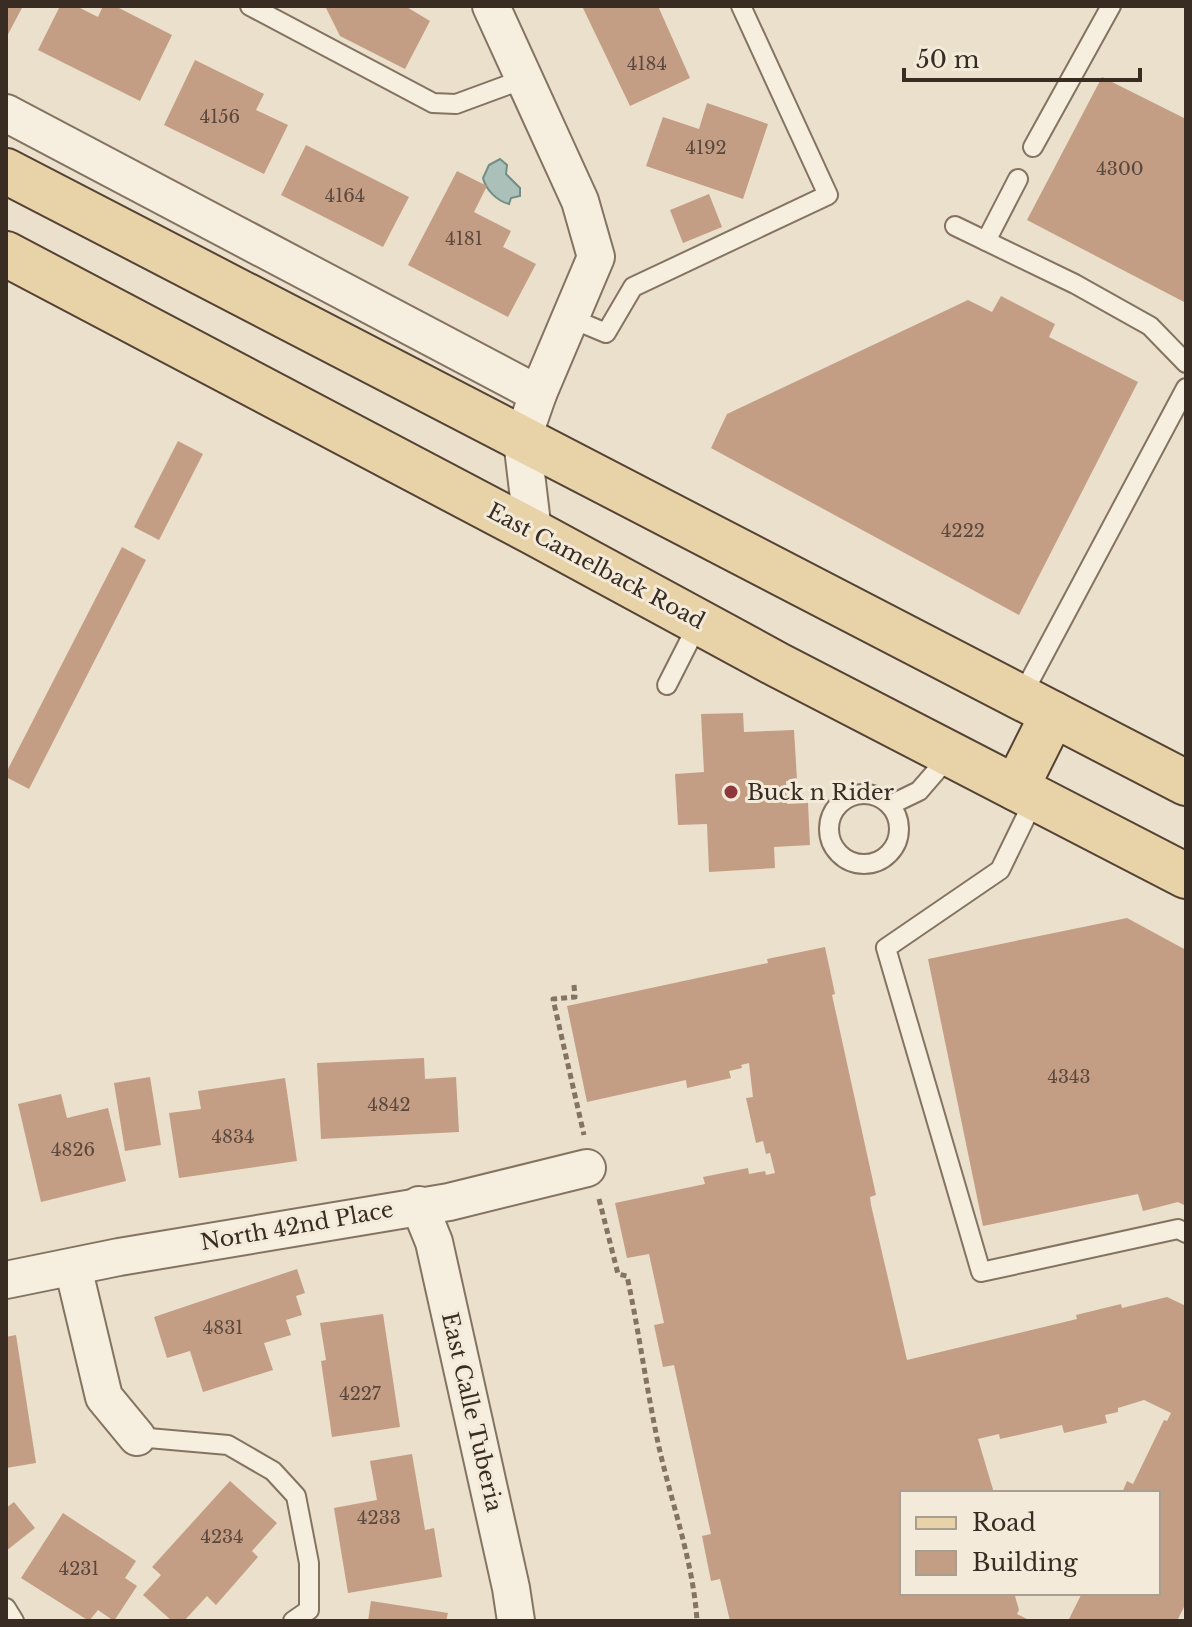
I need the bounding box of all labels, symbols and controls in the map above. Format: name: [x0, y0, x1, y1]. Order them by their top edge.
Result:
scale bar: [904, 32, 1140, 82]
text: 50 m: [916, 45, 980, 74]
house number: 4184: [627, 53, 667, 75]
house number: 4156: [200, 106, 240, 128]
house number: 4192: [685, 137, 727, 159]
house number: 4300: [1096, 158, 1144, 180]
house number: 4164: [325, 185, 365, 207]
house number: 4181: [445, 228, 483, 250]
street label: East Camelback Road: [483, 497, 709, 635]
house number: 4222: [941, 520, 985, 542]
place label: Buck n Rider: [747, 779, 895, 806]
marker: Buck n Rider: [722, 783, 740, 801]
house number: 4343: [1047, 1066, 1091, 1088]
house number: 4842: [367, 1094, 411, 1116]
house number: 4834: [211, 1126, 255, 1148]
house number: 4826: [51, 1139, 95, 1161]
street label: North 42nd Place: [198, 1196, 396, 1256]
street label: East Calle Tuberia: [436, 1310, 508, 1515]
house number: 4831: [203, 1317, 243, 1339]
house number: 4227: [339, 1383, 382, 1405]
legend: [900, 1491, 1160, 1595]
house number: 4233: [357, 1507, 401, 1529]
text: Road: [972, 1508, 1036, 1537]
house number: 4234: [200, 1526, 244, 1548]
text: Building: [972, 1548, 1078, 1577]
house number: 4231: [59, 1558, 99, 1580]

